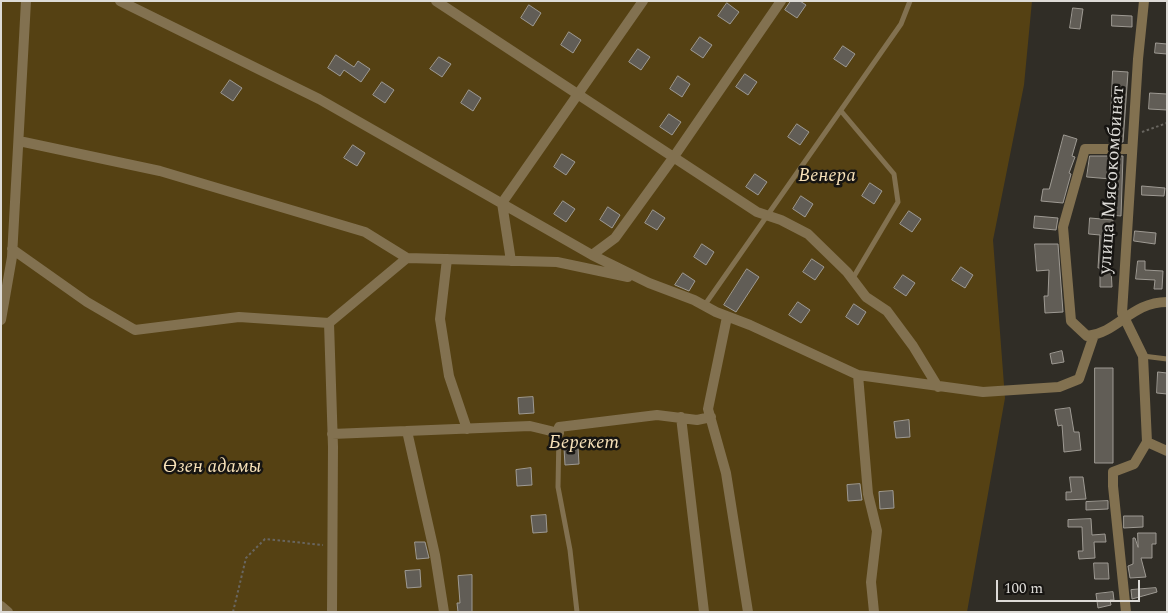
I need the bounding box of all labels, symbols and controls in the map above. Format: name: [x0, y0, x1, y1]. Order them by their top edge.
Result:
street label: улица Мясокомбинат: [1095, 85, 1131, 275]
park label: Венера: [798, 166, 856, 188]
park label: Берекет: [549, 433, 619, 455]
park label: Өзен адамы: [163, 457, 261, 479]
scale bar: [998, 570, 1142, 602]
text: 100 m: [1004, 577, 1043, 600]

